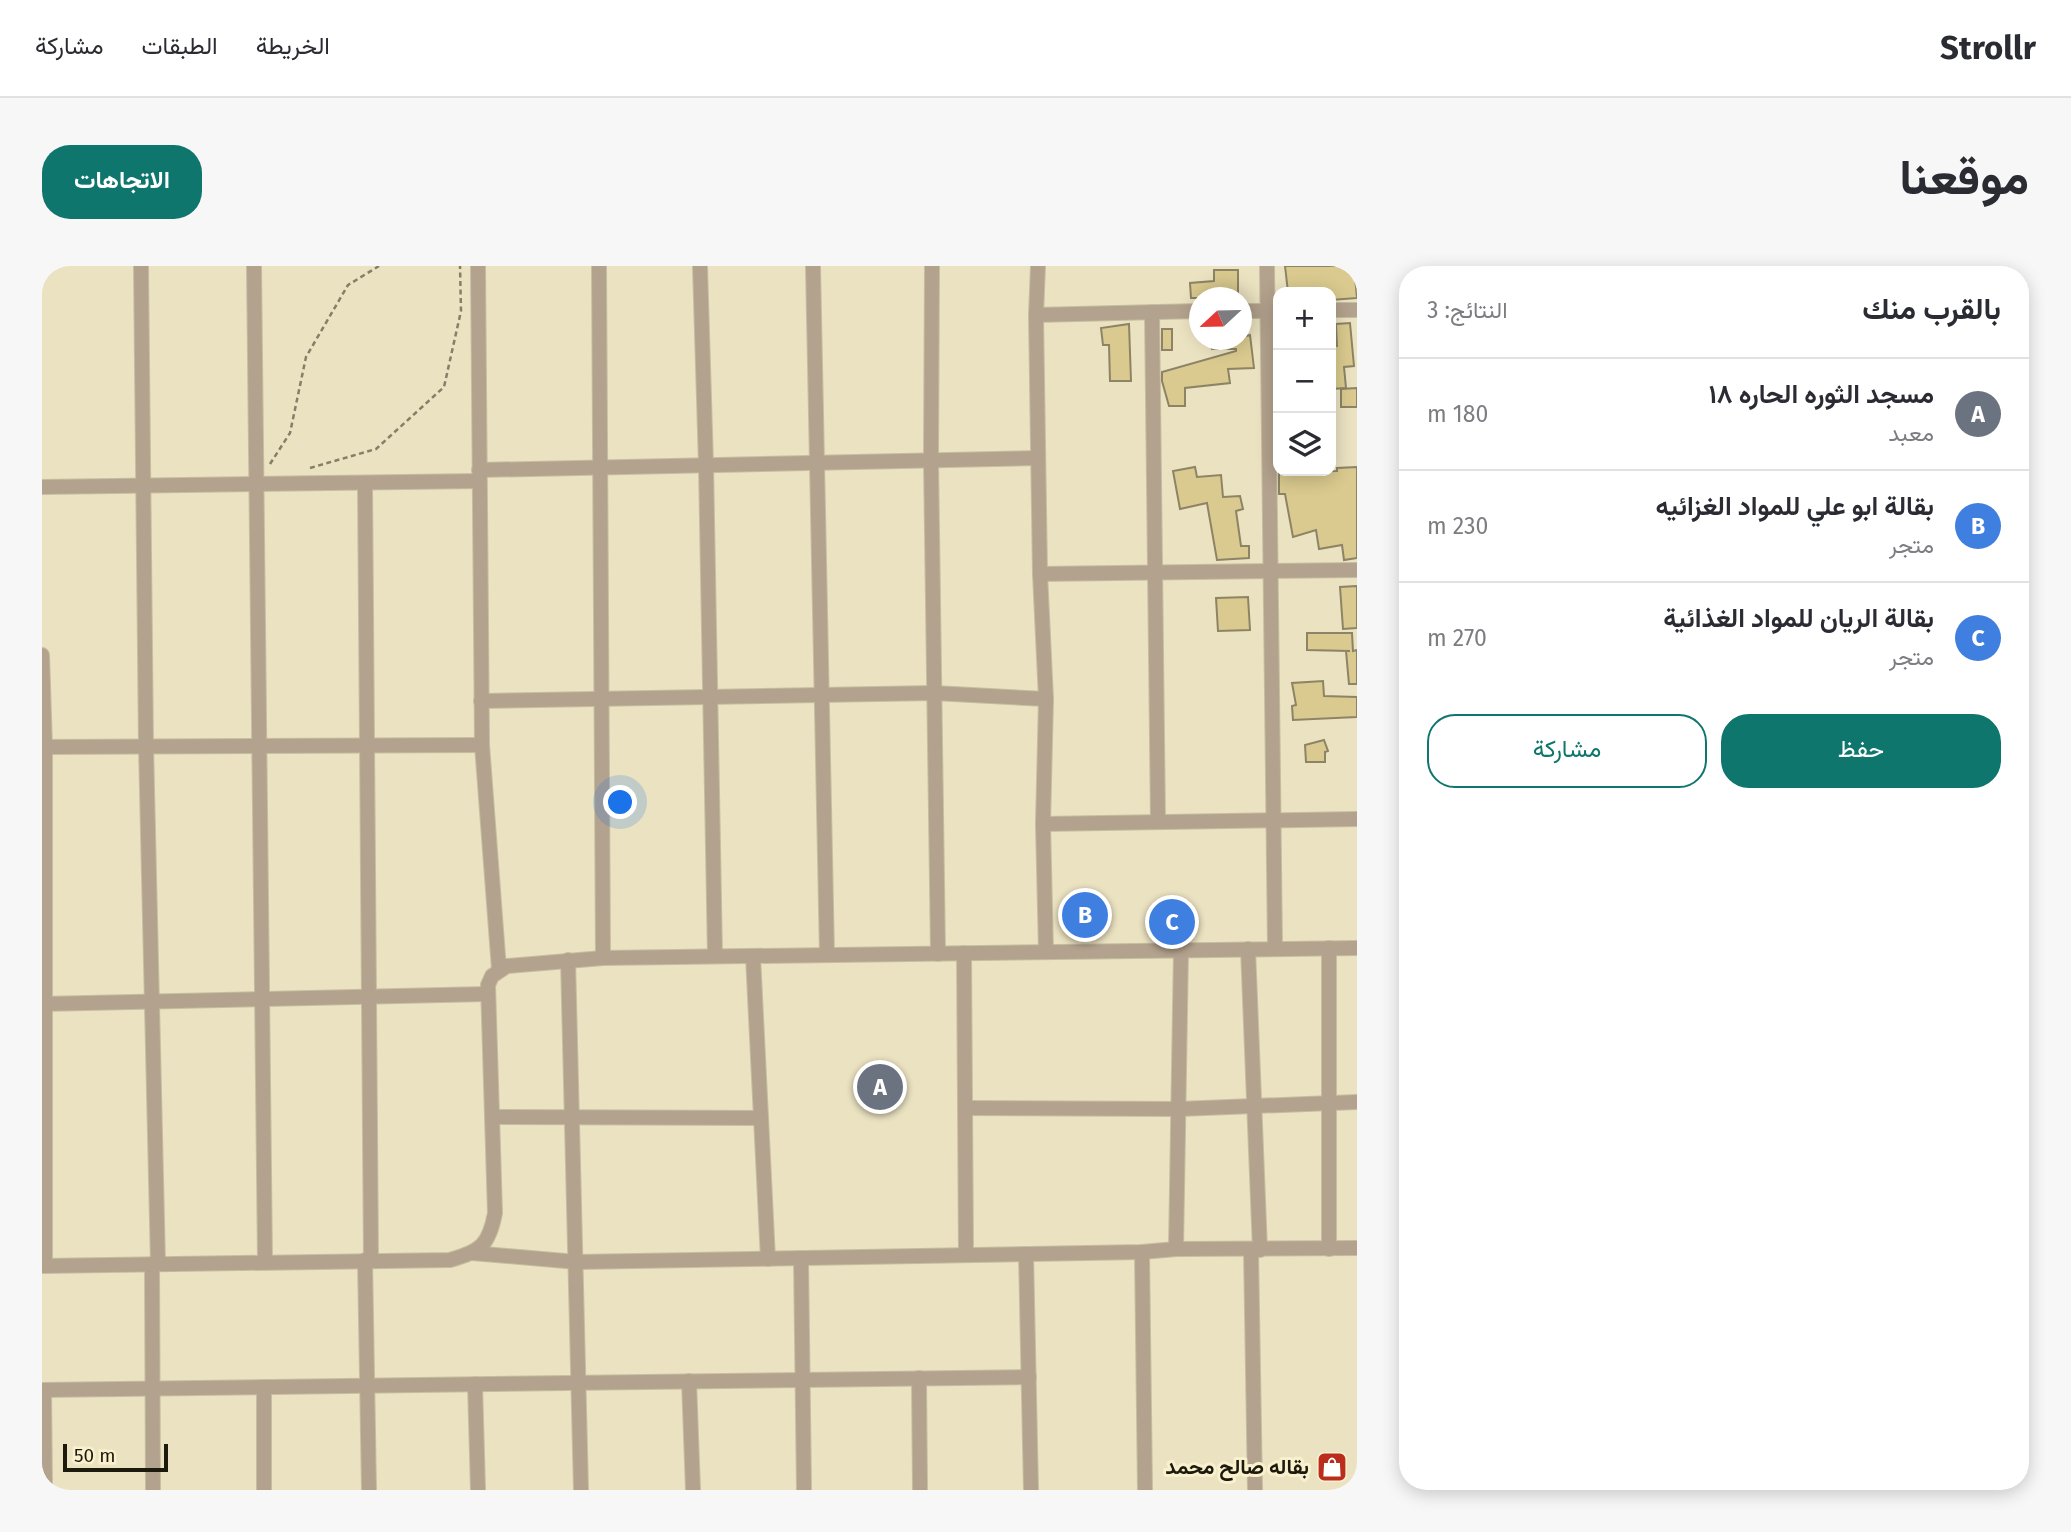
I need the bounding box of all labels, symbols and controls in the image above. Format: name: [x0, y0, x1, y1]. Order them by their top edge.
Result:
text: Strollr: [1940, 28, 2036, 68]
text: مشاركة: [35, 32, 103, 60]
text: الطبقات: [141, 32, 218, 60]
text: الخريطة: [256, 32, 330, 60]
button: الاتجاهات: [42, 145, 202, 219]
text: موقعنا: [1899, 148, 2029, 207]
north arrow: [1189, 287, 1252, 350]
map controls: [1273, 287, 1336, 476]
button: +: [1273, 287, 1336, 350]
text: بالقرب منك: [1862, 291, 2001, 327]
text: النتائج: 3: [1427, 296, 1508, 324]
button: −: [1273, 350, 1336, 413]
text: مسجد الثوره الحاره ١٨: [1709, 379, 1934, 410]
text: 180 m: [1427, 400, 1488, 428]
text: A: [1971, 400, 1985, 428]
button: layers: [1273, 413, 1336, 476]
text: معبد: [1888, 419, 1934, 447]
text: بقالة ابو علي للمواد الغزائيه: [1655, 491, 1934, 522]
text: 230 m: [1427, 512, 1488, 540]
text: B: [1971, 512, 1985, 540]
text: متجر: [1889, 531, 1934, 559]
text: بقالة الريان للمواد الغذائية: [1663, 603, 1934, 634]
text: 270 m: [1427, 624, 1487, 652]
text: C: [1971, 624, 1985, 652]
text: متجر: [1889, 643, 1934, 671]
button: مشاركة: [1427, 714, 1707, 788]
button: حفظ: [1721, 714, 2001, 788]
your location: [603, 785, 637, 819]
pin: B: [1062, 889, 1108, 941]
pin: C: [1149, 896, 1195, 948]
pin: A: [857, 1061, 903, 1113]
scale bar: [63, 1441, 168, 1473]
text: 50 m: [74, 1444, 115, 1467]
shop icon: بقاله صالح محمد: [1315, 1450, 1349, 1484]
place label: بقاله صالح محمد: [1165, 1454, 1309, 1481]

